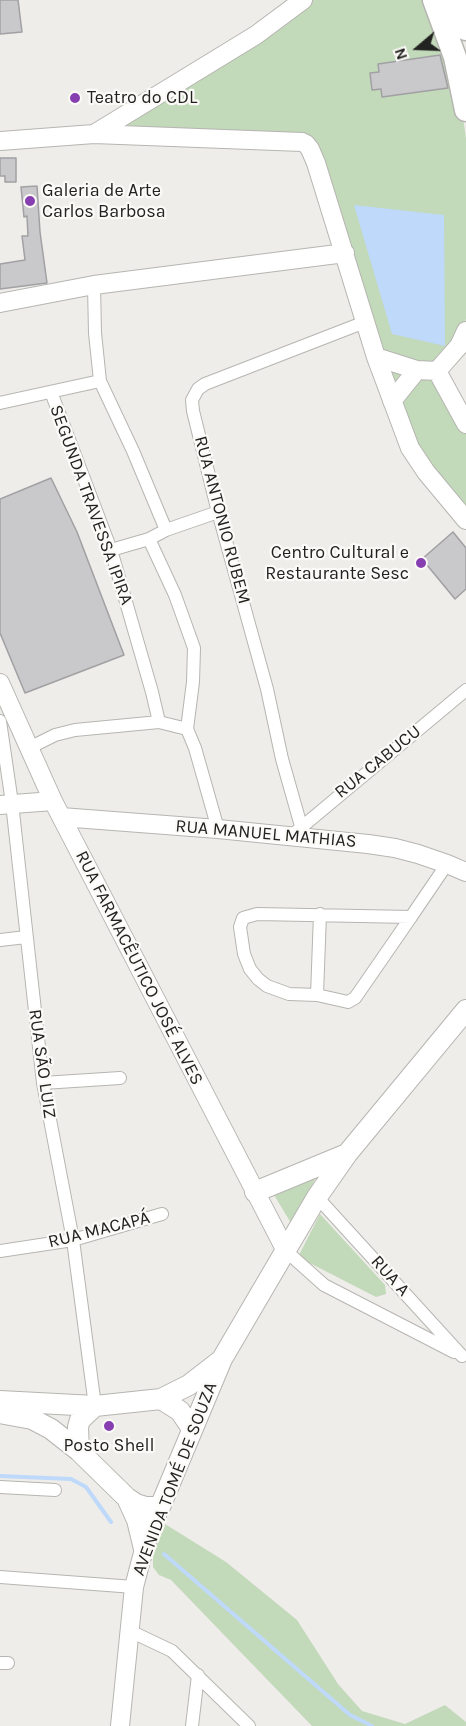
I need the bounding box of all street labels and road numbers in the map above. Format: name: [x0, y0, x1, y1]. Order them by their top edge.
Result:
street label: SEGUNDA TRAVESSA IPIRA: [45, 402, 137, 608]
street label: RUA ANTONIO RUBEM: [189, 434, 255, 606]
street label: RUA CABUCU: [331, 721, 425, 803]
street label: RUA MANUEL MATHIAS: [174, 815, 358, 853]
street label: RUA FARMACÊUTICO JOSÉ ALVES: [70, 847, 208, 1089]
street label: RUA SÃO LUIZ: [24, 1008, 60, 1120]
street label: RUA MACAPÁ: [46, 1207, 152, 1253]
street label: RUA A: [366, 1251, 414, 1301]
street label: AVENIDA TOMÉ DE SOUZA: [128, 1379, 222, 1579]

